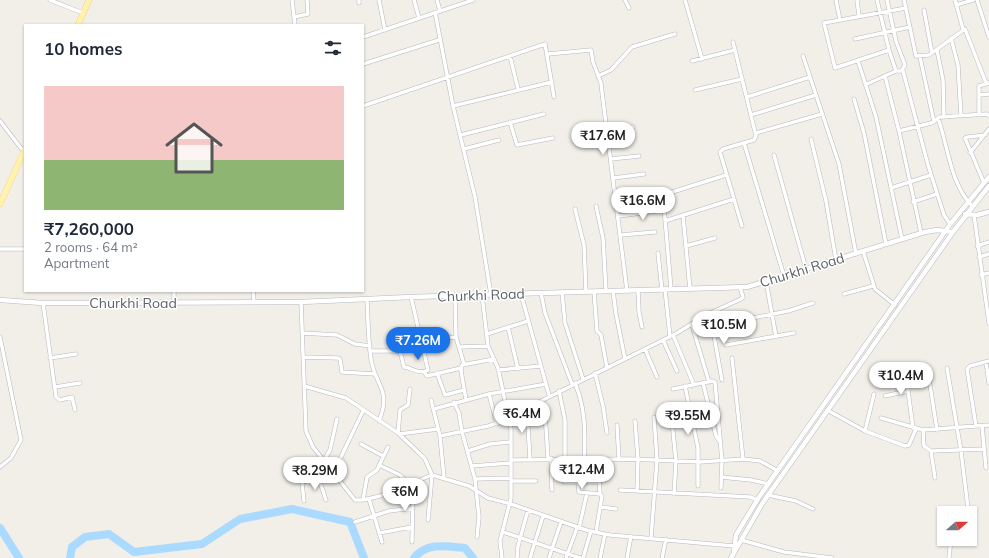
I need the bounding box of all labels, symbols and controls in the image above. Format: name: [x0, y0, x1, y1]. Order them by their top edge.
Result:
icon: filters: [322, 37, 344, 59]
text: 10 homes: [44, 38, 123, 59]
icon: home: [158, 112, 230, 184]
pin: ₹17.6M: [570, 122, 636, 156]
text: ₹17.6M: [580, 127, 626, 143]
pin: ₹16.6M: [610, 187, 676, 221]
text: ₹16.6M: [620, 192, 666, 208]
text: ₹7,260,000: [44, 218, 134, 239]
text: 2 rooms · 64 m²: [44, 239, 138, 255]
street label: Churkhi Road: [757, 249, 847, 291]
text: Apartment: [44, 255, 109, 271]
street label: Churkhi Road: [437, 284, 525, 306]
street label: Churkhi Road: [89, 294, 177, 312]
pin: ₹10.5M: [691, 311, 757, 345]
text: ₹10.5M: [701, 316, 747, 332]
pin: ₹7.26M: [385, 327, 451, 361]
text: ₹7.26M: [395, 332, 441, 348]
pin: ₹10.4M: [868, 362, 934, 396]
text: ₹10.4M: [878, 367, 924, 383]
pin: ₹6.4M: [494, 400, 550, 434]
pin: ₹9.55M: [655, 402, 721, 436]
text: ₹6.4M: [503, 405, 541, 421]
text: ₹9.55M: [665, 407, 711, 423]
pin: ₹12.4M: [549, 456, 615, 490]
pin: ₹8.29M: [282, 457, 348, 491]
text: ₹12.4M: [559, 461, 605, 477]
text: ₹8.29M: [292, 462, 338, 478]
pin: ₹6M: [386, 478, 424, 512]
text: ₹6M: [392, 483, 418, 499]
north arrow: [937, 506, 977, 546]
map controls: [937, 506, 977, 546]

